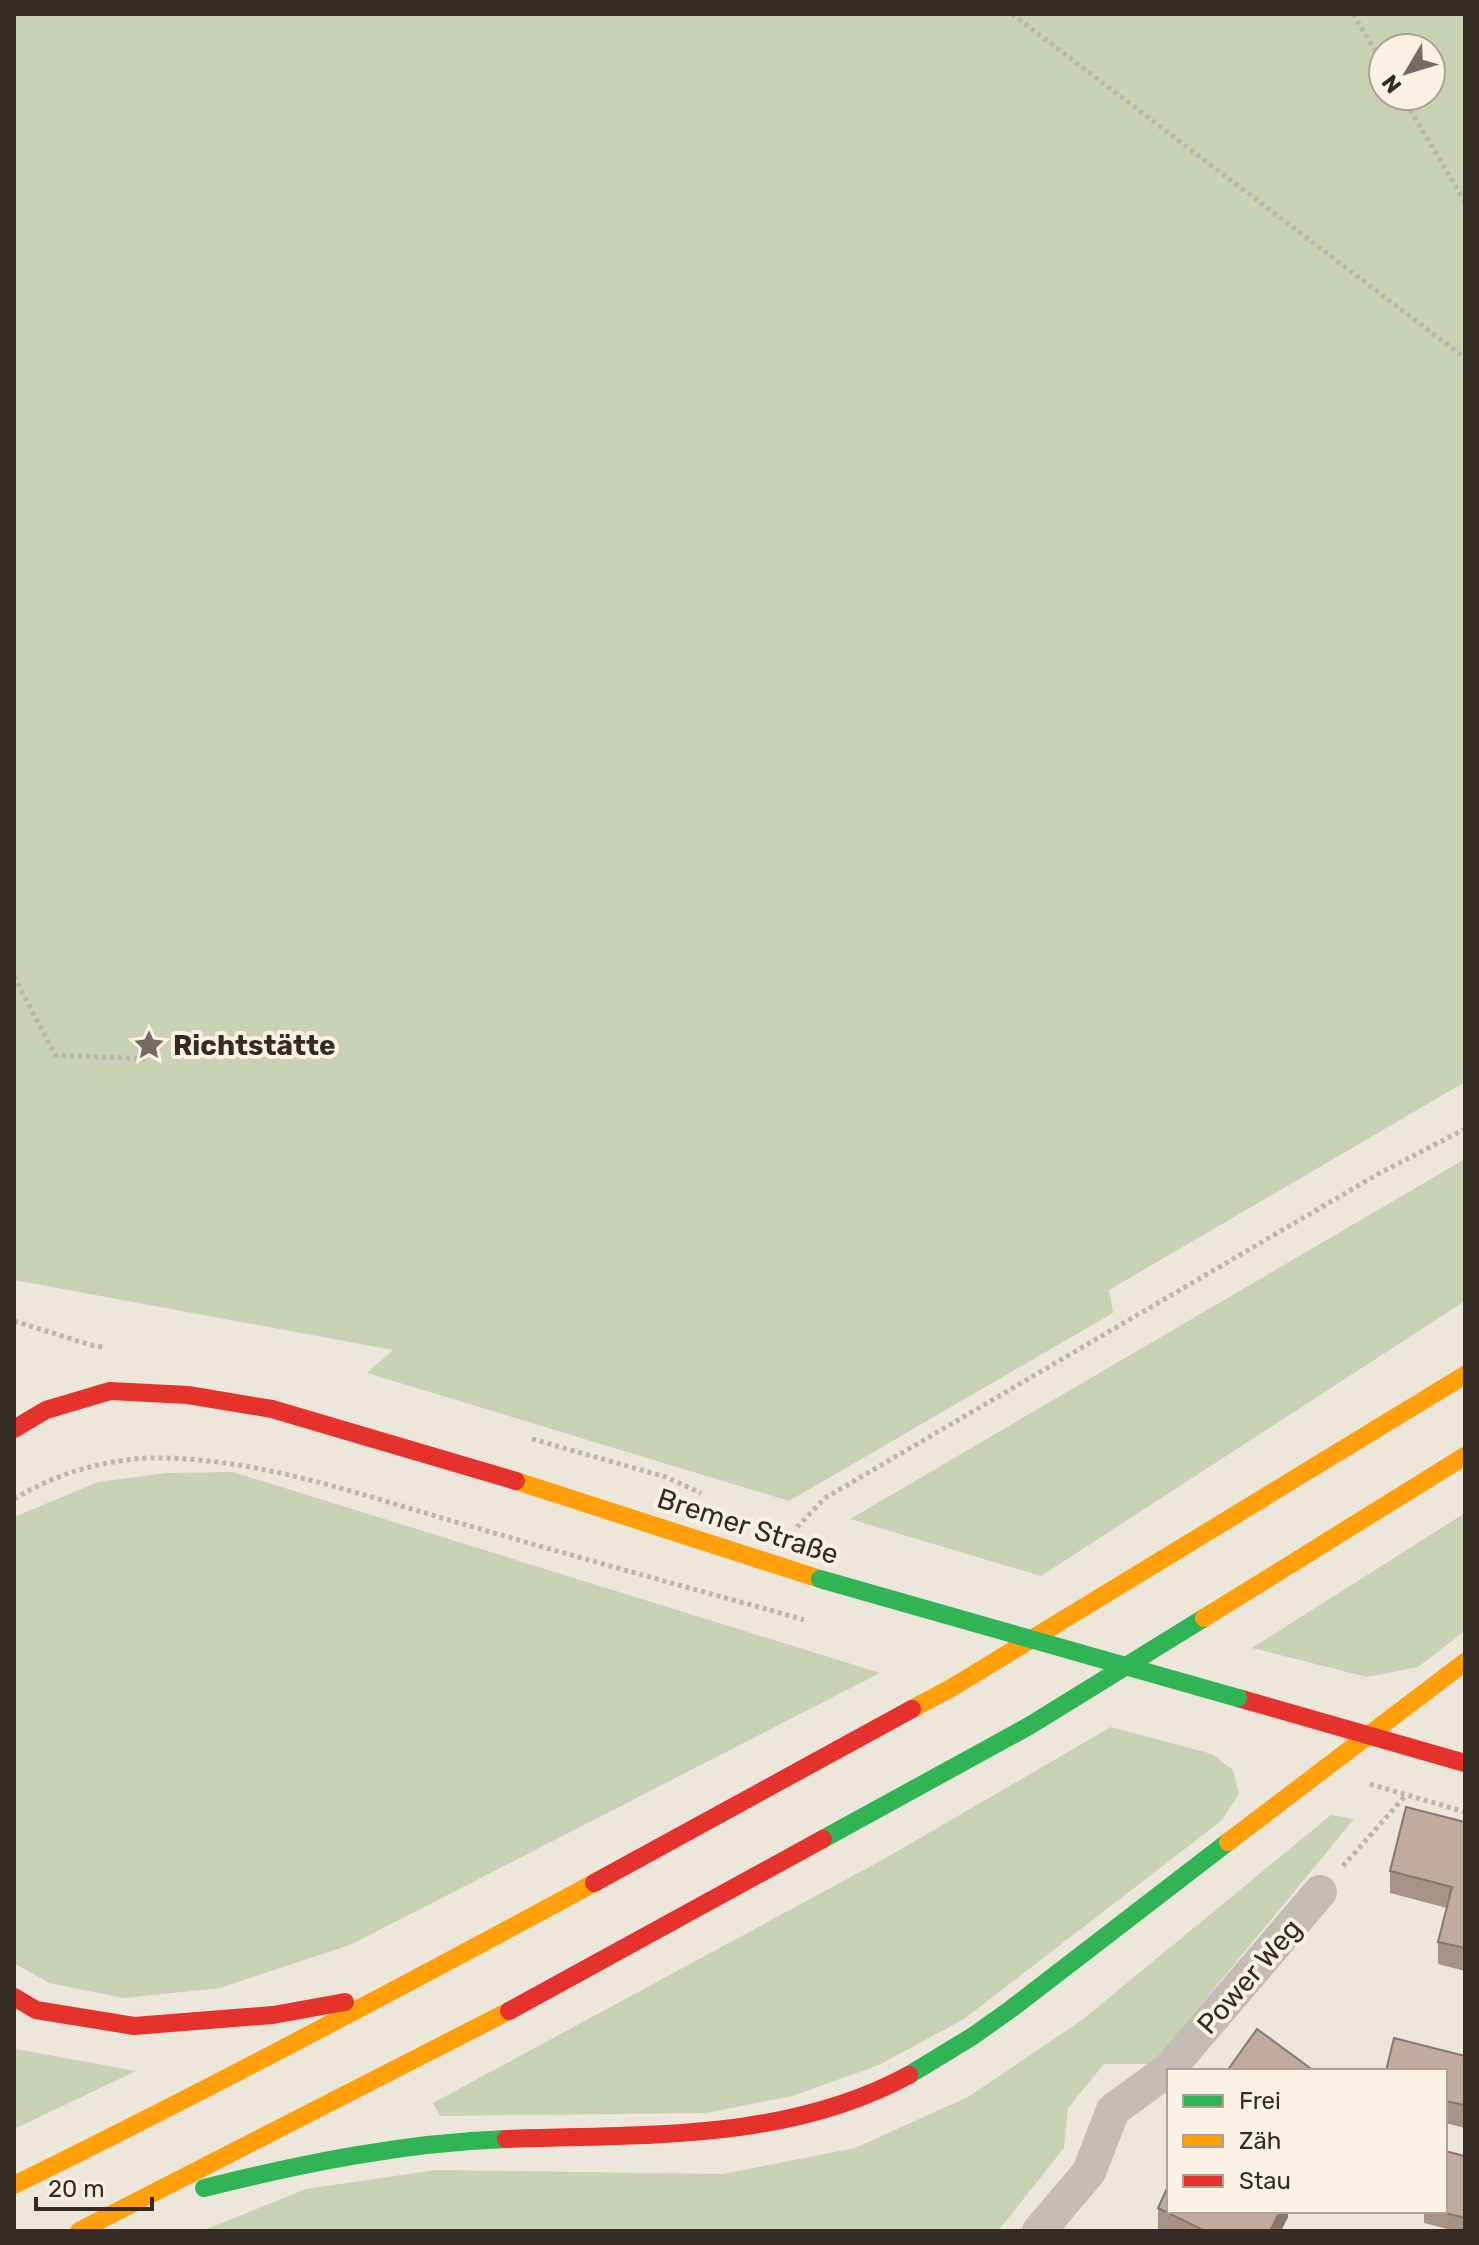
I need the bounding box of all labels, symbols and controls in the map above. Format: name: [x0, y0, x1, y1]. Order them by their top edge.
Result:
north arrow: [1367, 32, 1447, 112]
text: N: [1376, 69, 1407, 99]
place icon: Richtstätte: [132, 1028, 166, 1062]
place label: Richtstätte: [173, 1029, 336, 1062]
street label: Bremer Straße: [653, 1482, 843, 1571]
street label: Power Weg: [1190, 1912, 1308, 2041]
legend: [1167, 2069, 1447, 2213]
text: Frei: [1239, 2087, 1281, 2115]
text: Zäh: [1239, 2127, 1281, 2155]
scale bar: [36, 2161, 152, 2211]
text: Stau: [1239, 2167, 1291, 2195]
text: 20 m: [48, 2175, 105, 2203]

